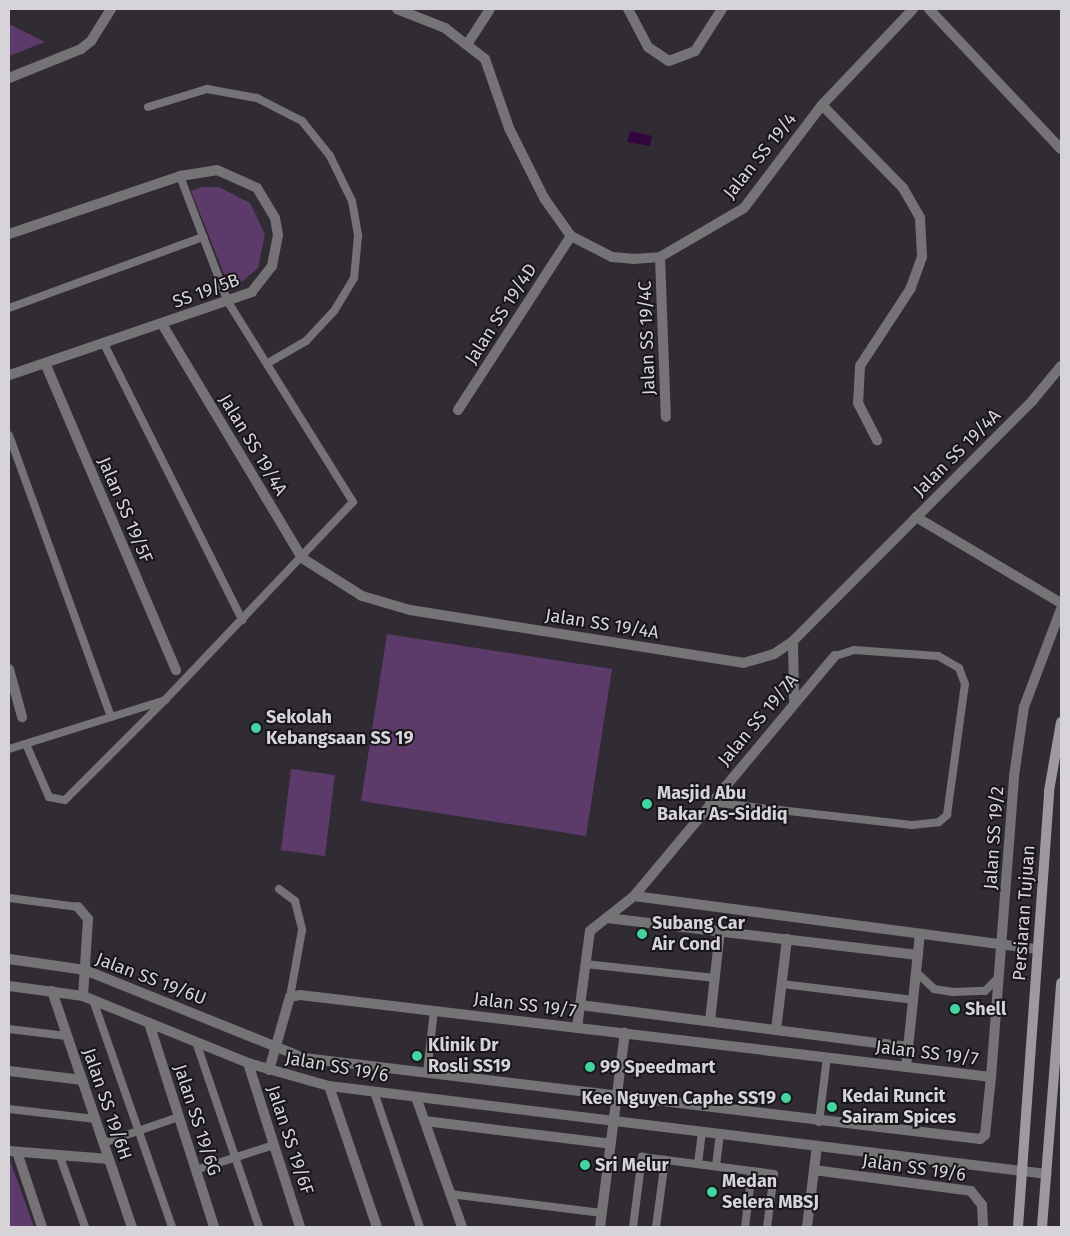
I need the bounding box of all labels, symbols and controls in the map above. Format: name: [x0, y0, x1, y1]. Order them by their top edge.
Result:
street label: Jalan SS 19/4: [719, 109, 801, 203]
street label: Jalan SS 19/4D: [460, 260, 542, 368]
street label: SS 19/5B: [170, 269, 242, 313]
street label: Jalan SS 19/4C: [634, 281, 660, 395]
street label: Jalan SS 19/4A: [214, 390, 292, 500]
street label: Jalan SS 19/4A: [909, 405, 1005, 501]
street label: Jalan SS 19/5F: [93, 454, 157, 566]
street label: Jalan SS 19/4A: [544, 604, 660, 644]
street label: Jalan SS 19/7A: [713, 670, 803, 770]
place label: Sekolah Kebangsaan SS 19: [266, 707, 413, 750]
marker: Sekolah Kebangsaan SS 19: [250, 722, 262, 734]
place label: Masjid Abu Bakar As-Siddiq: [657, 783, 788, 826]
street label: Jalan SS 19/2: [980, 786, 1008, 890]
marker: Masjid Abu Bakar As-Siddiq: [641, 798, 653, 810]
street label: Persiaran Tujuan: [1008, 844, 1040, 982]
place label: Subang Car Air Cond: [652, 913, 745, 956]
marker: Subang Car Air Cond: [636, 928, 648, 940]
street label: Jalan SS 19/6U: [93, 948, 209, 1010]
street label: Jalan SS 19/7: [472, 988, 578, 1022]
place label: Shell: [965, 998, 1006, 1020]
marker: Shell: [949, 1003, 961, 1015]
place label: Klinik Dr Rosli SS19: [428, 1035, 511, 1078]
street label: Jalan SS 19/7: [874, 1036, 980, 1070]
street label: Jalan SS 19/6H: [78, 1045, 136, 1163]
street label: Jalan SS 19/6: [284, 1047, 390, 1087]
marker: Klinik Dr Rosli SS19: [410, 1049, 424, 1063]
place label: 99 Speedmart: [600, 1056, 715, 1078]
marker: 99 Speedmart: [584, 1061, 596, 1073]
street label: Jalan SS 19/6G: [169, 1062, 225, 1178]
street label: Jalan SS 19/6F: [262, 1083, 318, 1197]
place label: Kedai Runcit Sairam Spices: [842, 1086, 956, 1128]
place label: Kee Nguyen Caphe SS19: [582, 1087, 776, 1109]
marker: Kee Nguyen Caphe SS19: [780, 1092, 792, 1104]
marker: Kedai Runcit Sairam Spices: [826, 1101, 838, 1113]
street label: Jalan SS 19/6: [861, 1150, 967, 1186]
place label: Sri Melur: [595, 1154, 669, 1176]
marker: Sri Melur: [579, 1159, 591, 1171]
place label: Medan Selera MBSJ: [722, 1171, 819, 1214]
marker: Medan Selera MBSJ: [706, 1186, 718, 1198]

